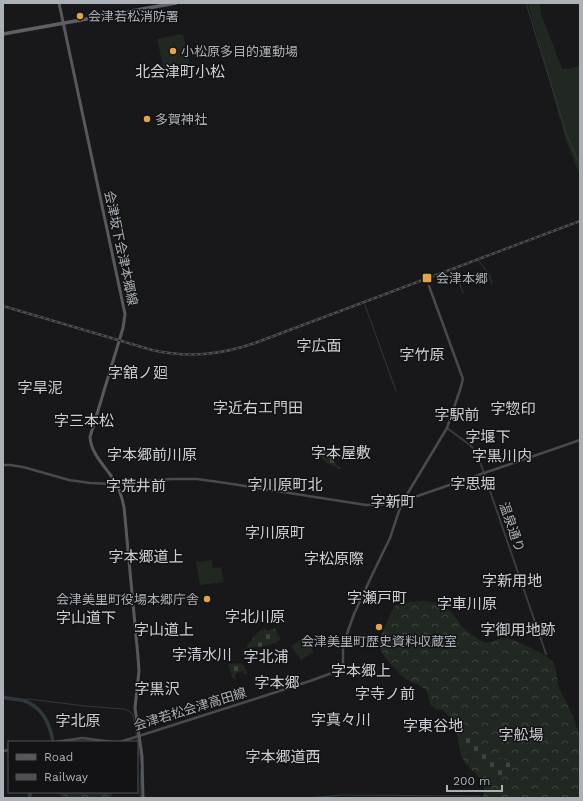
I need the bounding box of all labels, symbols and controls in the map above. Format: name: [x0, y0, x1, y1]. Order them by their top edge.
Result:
place label: 会津若松消防署: [88, 9, 179, 24]
marker: 会津若松消防署: [75, 11, 85, 21]
place label: 小松原多目的運動場: [181, 44, 298, 59]
marker: 小松原多目的運動場: [168, 46, 178, 56]
district label: 北会津町小松: [135, 63, 225, 81]
place label: 多賀神社: [155, 112, 207, 127]
marker: 多賀神社: [142, 114, 152, 124]
street label: 会津坂下会津本郷線: [101, 189, 141, 307]
place label: 会津本郷: [436, 271, 488, 286]
marker: 会津本郷: [421, 272, 433, 284]
district label: 字広面: [296, 337, 342, 355]
district label: 字竹原: [399, 346, 445, 364]
district label: 字舘ノ廻: [108, 364, 168, 382]
district label: 字旱泥: [17, 379, 63, 397]
district label: 字近右エ門田: [213, 399, 303, 417]
district label: 字惣印: [490, 400, 536, 418]
district label: 字駅前: [434, 406, 480, 424]
district label: 字三本松: [54, 412, 114, 430]
district label: 字堰下: [465, 428, 511, 446]
district label: 字本屋敷: [311, 444, 371, 462]
district label: 字本郷前川原: [107, 446, 197, 464]
district label: 字黒川内: [472, 447, 532, 465]
district label: 字思堀: [450, 475, 496, 493]
district label: 字川原町北: [247, 476, 323, 494]
district label: 字荒井前: [106, 477, 166, 495]
district label: 字新町: [370, 493, 416, 511]
street label: 温泉通り: [496, 500, 528, 554]
district label: 字川原町: [245, 524, 305, 542]
district label: 字本郷道上: [108, 548, 184, 566]
district label: 字松原際: [304, 550, 364, 568]
district label: 字新用地: [482, 572, 542, 590]
district label: 字瀬戸町: [347, 589, 407, 607]
place label: 会津美里町役場本郷庁舎: [56, 592, 199, 607]
marker: 会津美里町役場本郷庁舎: [202, 594, 212, 604]
district label: 字車川原: [437, 595, 497, 613]
district label: 字北川原: [225, 608, 285, 626]
district label: 字山道下: [56, 609, 116, 627]
district label: 字山道上: [134, 621, 194, 639]
district label: 字御用地跡: [480, 621, 556, 639]
marker: 会津美里町歴史資料収蔵室: [374, 622, 384, 632]
place label: 会津美里町歴史資料収蔵室: [301, 634, 457, 649]
district label: 字清水川: [172, 646, 232, 664]
district label: 字北浦: [243, 648, 289, 666]
district label: 字本郷上: [331, 662, 391, 680]
district label: 字本郷: [254, 674, 300, 692]
district label: 字黒沢: [134, 680, 180, 698]
street label: 会津若松会津高田線: [132, 685, 248, 733]
district label: 字寺ノ前: [355, 685, 415, 703]
district label: 字真々川: [311, 711, 371, 729]
district label: 字北原: [55, 712, 101, 730]
district label: 字東谷地: [403, 717, 463, 735]
district label: 字舩場: [498, 726, 544, 744]
legend: [8, 741, 138, 793]
district label: 字本郷道西: [245, 748, 321, 766]
text: Road: [44, 750, 73, 764]
scale bar: [447, 767, 502, 793]
text: Railway: [44, 770, 89, 784]
text: 200 m: [453, 774, 490, 788]

